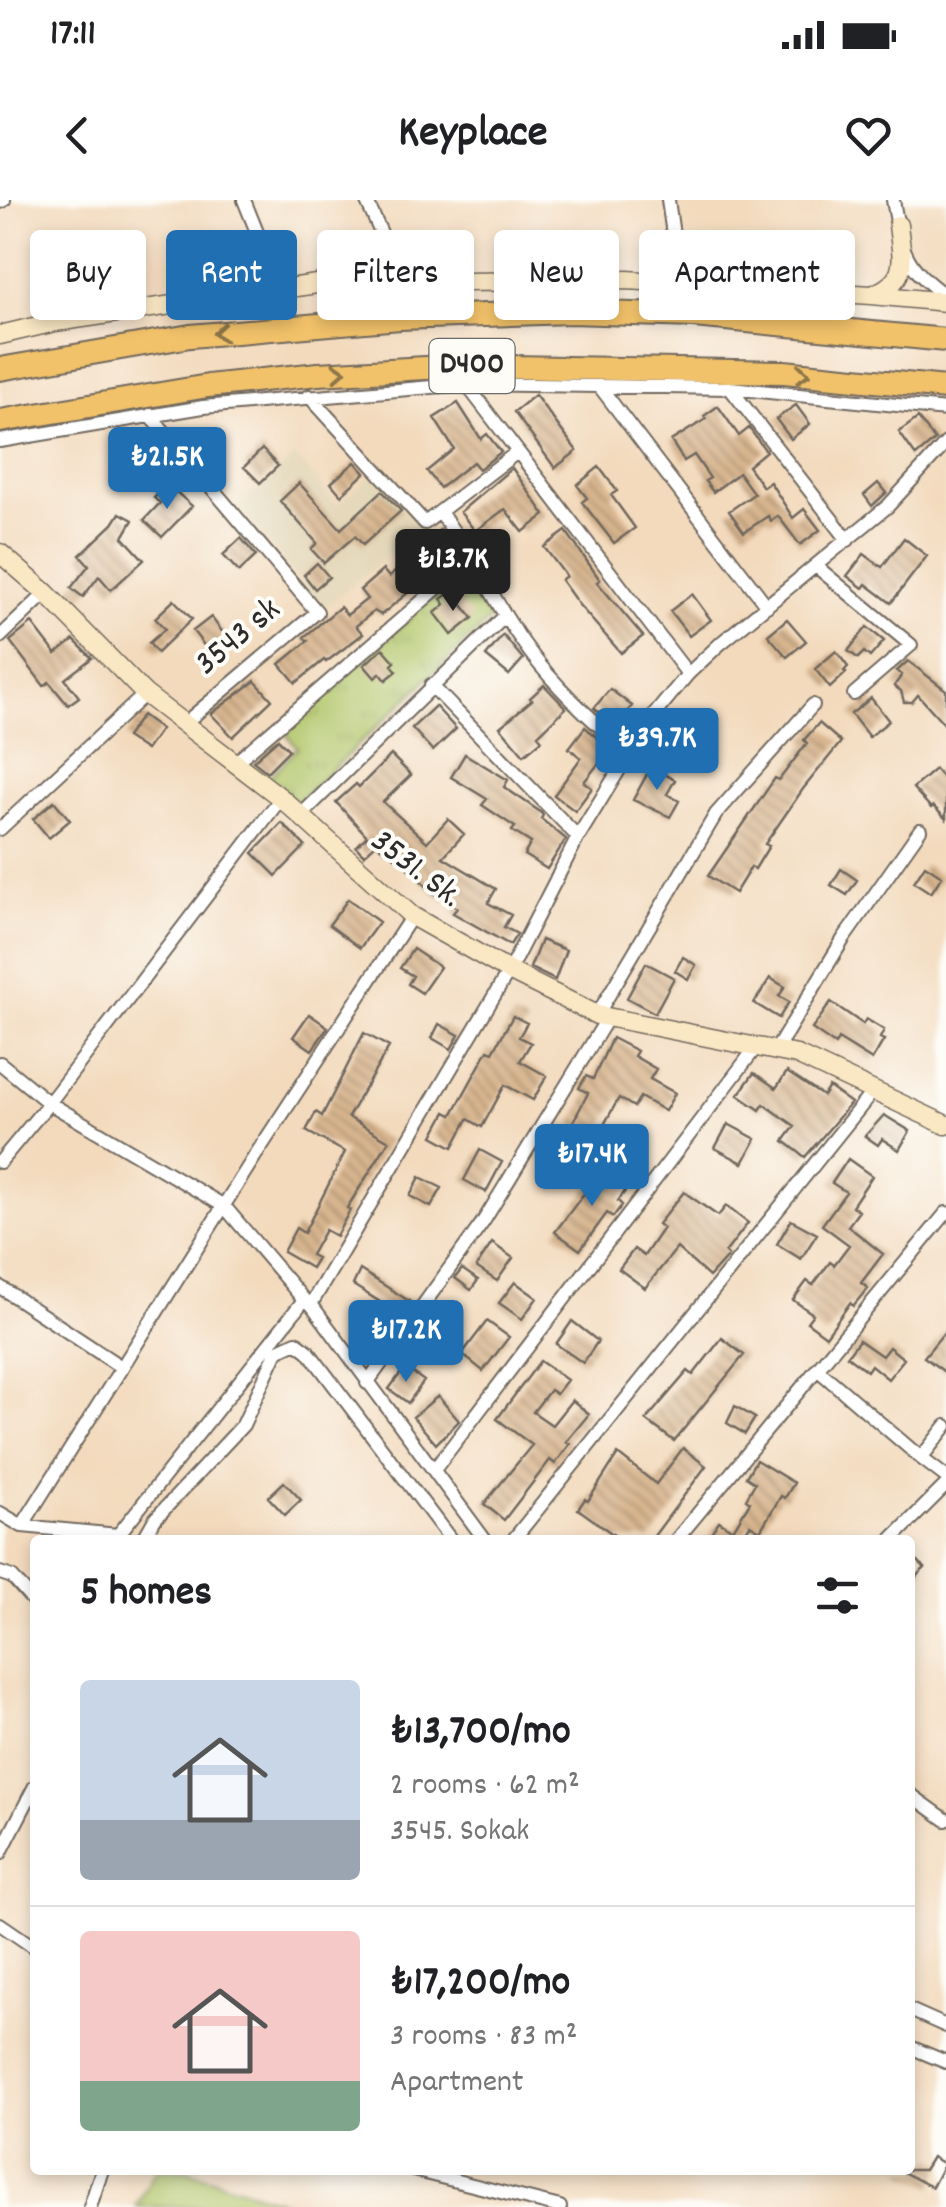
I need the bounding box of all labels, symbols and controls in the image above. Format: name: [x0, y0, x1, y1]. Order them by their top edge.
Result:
text: 17:11: [50, 8, 96, 63]
text: Keyplace: [398, 103, 548, 167]
icon: back: [50, 108, 105, 163]
icon: heart: [841, 108, 896, 163]
chip: Buy: [30, 230, 146, 320]
chip: Rent: [166, 230, 297, 320]
chip: Filters: [317, 230, 474, 320]
chip: New: [494, 230, 619, 320]
chip: Apartment: [639, 230, 855, 320]
one-way arrow: [212, 321, 228, 343]
road number: D400: [430, 339, 514, 393]
one-way arrow: [331, 362, 347, 383]
one-way arrow: [796, 363, 812, 384]
pin: ₺21.5K: [86, 427, 248, 512]
text: ₺21.5K: [130, 436, 204, 482]
pin: ₺13.7K: [372, 529, 534, 614]
text: ₺13.7K: [417, 538, 489, 584]
street label: 3543 sk: [185, 587, 293, 689]
pin: ₺39.7K: [576, 708, 738, 793]
text: ₺39.7K: [617, 717, 697, 763]
street label: 3531. Sk.: [358, 818, 472, 922]
pin: ₺17.4K: [511, 1124, 673, 1209]
text: ₺17.4K: [557, 1133, 627, 1179]
pin: ₺17.2K: [325, 1300, 487, 1385]
text: ₺17.2K: [370, 1309, 442, 1355]
text: 5 homes: [80, 1565, 212, 1625]
icon: filters: [810, 1568, 865, 1623]
text: ₺13,700/mo: [390, 1704, 571, 1764]
icon: home: [160, 1720, 280, 1840]
text: 2 rooms · 62 m²: [390, 1764, 580, 1810]
text: 3545. Sokak: [390, 1810, 529, 1856]
text: ₺17,200/mo: [390, 1955, 570, 2015]
icon: home: [160, 1971, 280, 2091]
text: 3 rooms · 83 m²: [390, 2015, 577, 2061]
text: Apartment: [390, 2061, 524, 2107]

